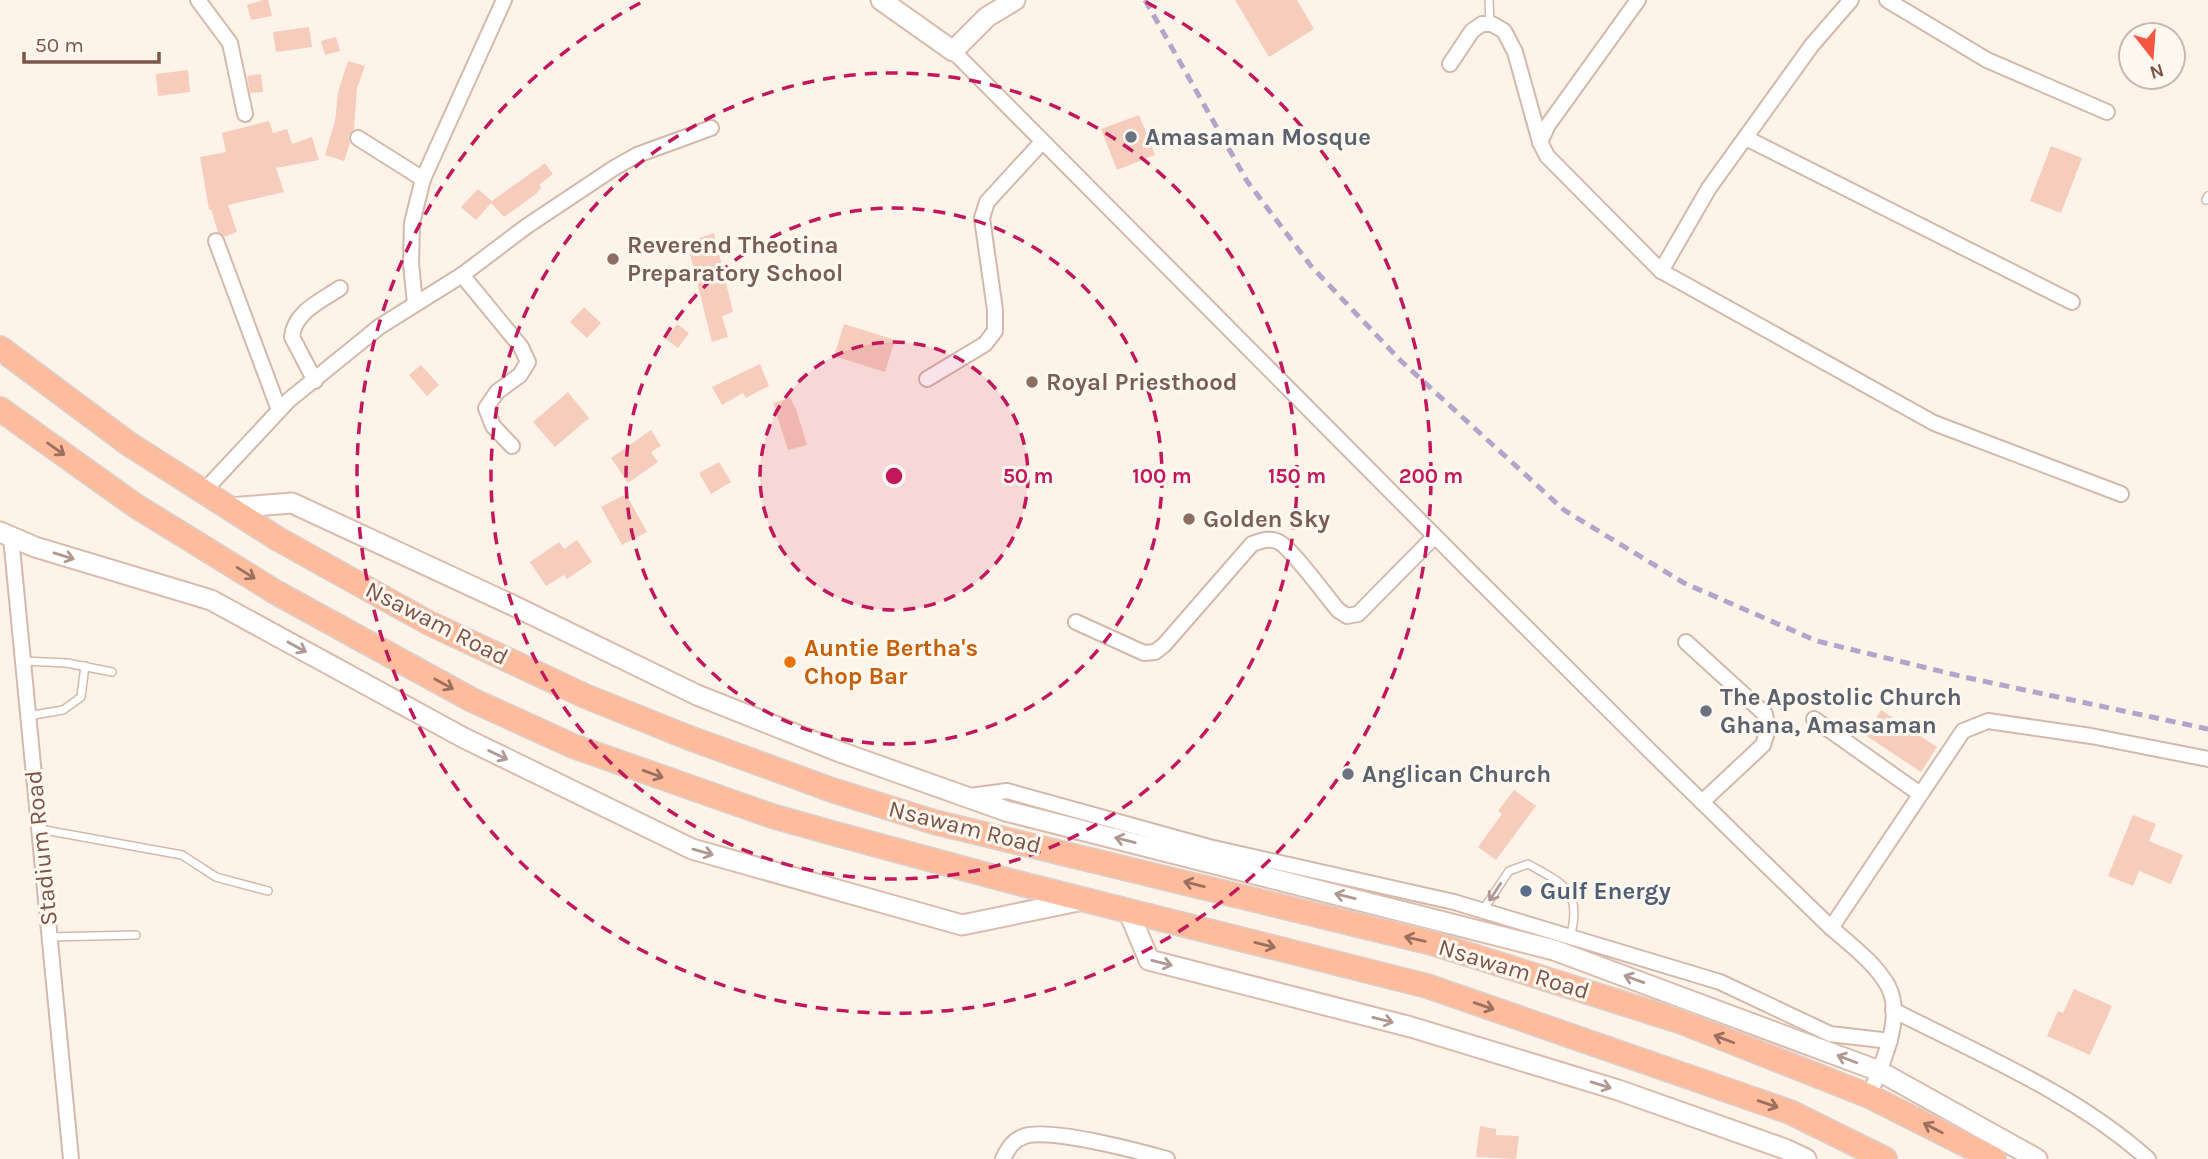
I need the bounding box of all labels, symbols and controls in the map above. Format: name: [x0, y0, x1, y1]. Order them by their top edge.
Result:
scale bar: [24, 21, 159, 65]
north arrow: [2117, 21, 2187, 91]
text: 50 m: [35, 33, 84, 57]
text: N: [2147, 59, 2166, 84]
place label: Amasaman Mosque: [1145, 123, 1371, 151]
marker: Amasaman Mosque: [1123, 129, 1139, 145]
place label: Reverend Theotina Preparatory School: [627, 231, 843, 287]
marker: Reverend Theotina Preparatory School: [605, 251, 621, 267]
place label: Royal Priesthood: [1046, 368, 1237, 396]
marker: Royal Priesthood: [1024, 374, 1040, 390]
one-way arrow: [46, 441, 65, 456]
centre of rings: [882, 464, 906, 488]
text: 50 m: [1003, 464, 1053, 488]
text: 100 m: [1132, 464, 1192, 488]
text: 150 m: [1268, 464, 1326, 488]
text: 200 m: [1399, 464, 1463, 488]
place label: Golden Sky: [1203, 505, 1330, 533]
marker: Golden Sky: [1181, 511, 1197, 527]
one-way arrow: [53, 550, 75, 563]
one-way arrow: [235, 567, 255, 581]
street label: Nsawam Road: [361, 575, 513, 671]
place label: Auntie Bertha's Chop Bar: [804, 634, 978, 690]
one-way arrow: [287, 640, 307, 654]
marker: Auntie Bertha's Chop Bar: [782, 654, 798, 670]
one-way arrow: [433, 678, 454, 692]
place label: The Apostolic Church Ghana, Amasaman: [1720, 683, 1962, 739]
marker: The Apostolic Church Ghana, Amasaman: [1698, 703, 1714, 719]
one-way arrow: [487, 748, 508, 762]
place label: Anglican Church: [1362, 760, 1551, 788]
marker: Anglican Church: [1340, 766, 1356, 782]
street label: Stadium Road: [19, 769, 63, 927]
one-way arrow: [641, 769, 663, 782]
street label: Nsawam Road: [886, 795, 1044, 859]
one-way arrow: [1114, 833, 1136, 846]
one-way arrow: [691, 846, 714, 859]
one-way arrow: [1183, 877, 1206, 890]
place label: Gulf Energy: [1540, 877, 1671, 905]
one-way arrow: [1488, 882, 1503, 901]
marker: Gulf Energy: [1518, 883, 1534, 899]
one-way arrow: [1334, 889, 1357, 902]
one-way arrow: [1404, 932, 1427, 945]
street label: Nsawam Road: [1435, 933, 1593, 1005]
one-way arrow: [1253, 939, 1276, 952]
one-way arrow: [1150, 957, 1173, 970]
one-way arrow: [1624, 972, 1646, 985]
one-way arrow: [1473, 1000, 1495, 1013]
one-way arrow: [1371, 1014, 1393, 1027]
one-way arrow: [1714, 1031, 1736, 1044]
one-way arrow: [1837, 1052, 1859, 1065]
one-way arrow: [1589, 1080, 1611, 1093]
one-way arrow: [1757, 1099, 1779, 1111]
one-way arrow: [1923, 1121, 1944, 1135]

